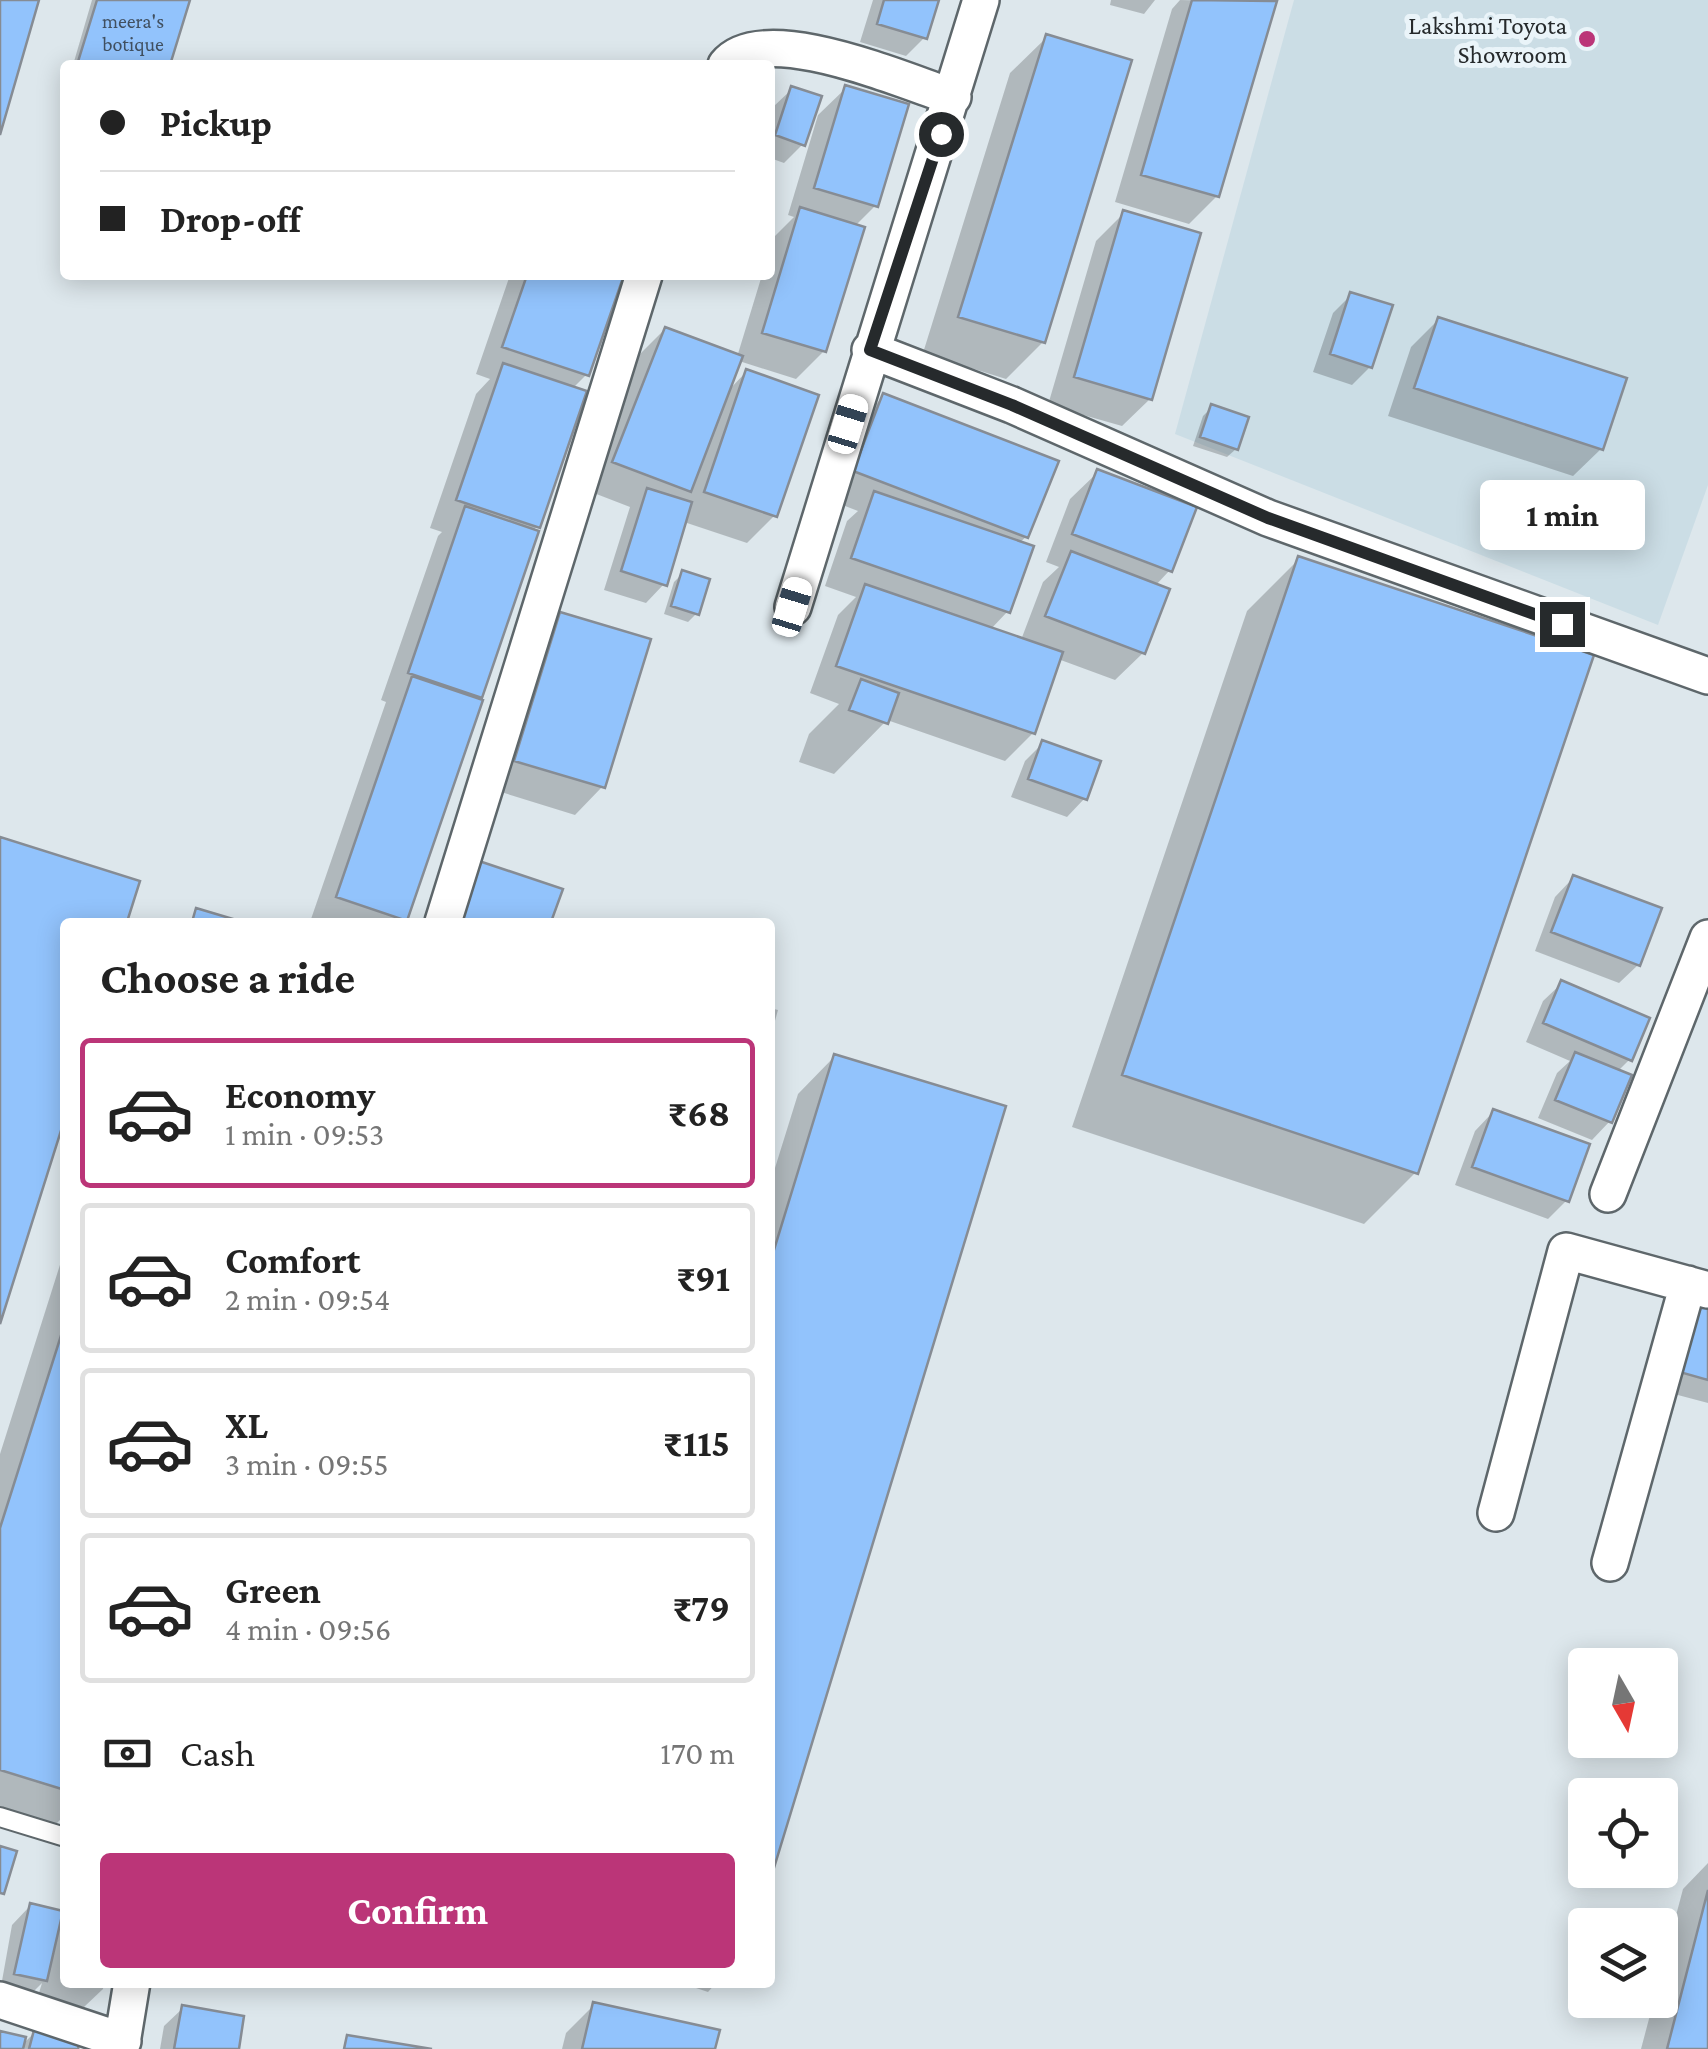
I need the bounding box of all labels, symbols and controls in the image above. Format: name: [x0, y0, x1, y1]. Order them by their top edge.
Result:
house number: meera's botique: [102, 10, 164, 56]
place label: Lakshmi Toyota Showroom: [1408, 12, 1567, 68]
marker: Lakshmi Toyota Showroom: [1576, 28, 1598, 50]
text: Pickup: [160, 102, 272, 144]
route start: [919, 112, 964, 157]
text: Drop-off: [160, 198, 301, 240]
car: [825, 391, 871, 457]
callout: 1 min: [1480, 479, 1644, 549]
text: 1 min: [1526, 497, 1599, 533]
car: [769, 574, 815, 640]
route end: [1540, 602, 1585, 647]
text: Choose a ride: [100, 953, 355, 1003]
icon: car: [105, 1068, 195, 1158]
text: Economy: [225, 1074, 375, 1116]
text: ₹68: [668, 1092, 730, 1134]
text: 1 min · 09:53: [225, 1116, 384, 1152]
icon: car: [105, 1233, 195, 1323]
text: Comfort: [225, 1239, 361, 1281]
text: ₹91: [676, 1257, 730, 1299]
text: 2 min · 09:54: [225, 1281, 390, 1317]
icon: car: [105, 1398, 195, 1488]
text: XL: [225, 1404, 268, 1446]
text: ₹115: [663, 1422, 730, 1464]
text: 3 min · 09:55: [225, 1446, 389, 1482]
icon: car: [105, 1563, 195, 1653]
text: Green: [225, 1569, 321, 1611]
text: ₹79: [672, 1587, 730, 1629]
text: 4 min · 09:56: [225, 1611, 391, 1647]
north arrow: [1568, 1648, 1678, 1758]
map controls: [1568, 1648, 1678, 2018]
icon: cash: [100, 1726, 155, 1781]
text: Cash: [180, 1732, 255, 1774]
text: 170 m: [660, 1735, 735, 1771]
button: locate: [1568, 1778, 1678, 1888]
button: Confirm: [100, 1853, 735, 1968]
button: layers: [1568, 1908, 1678, 2018]

